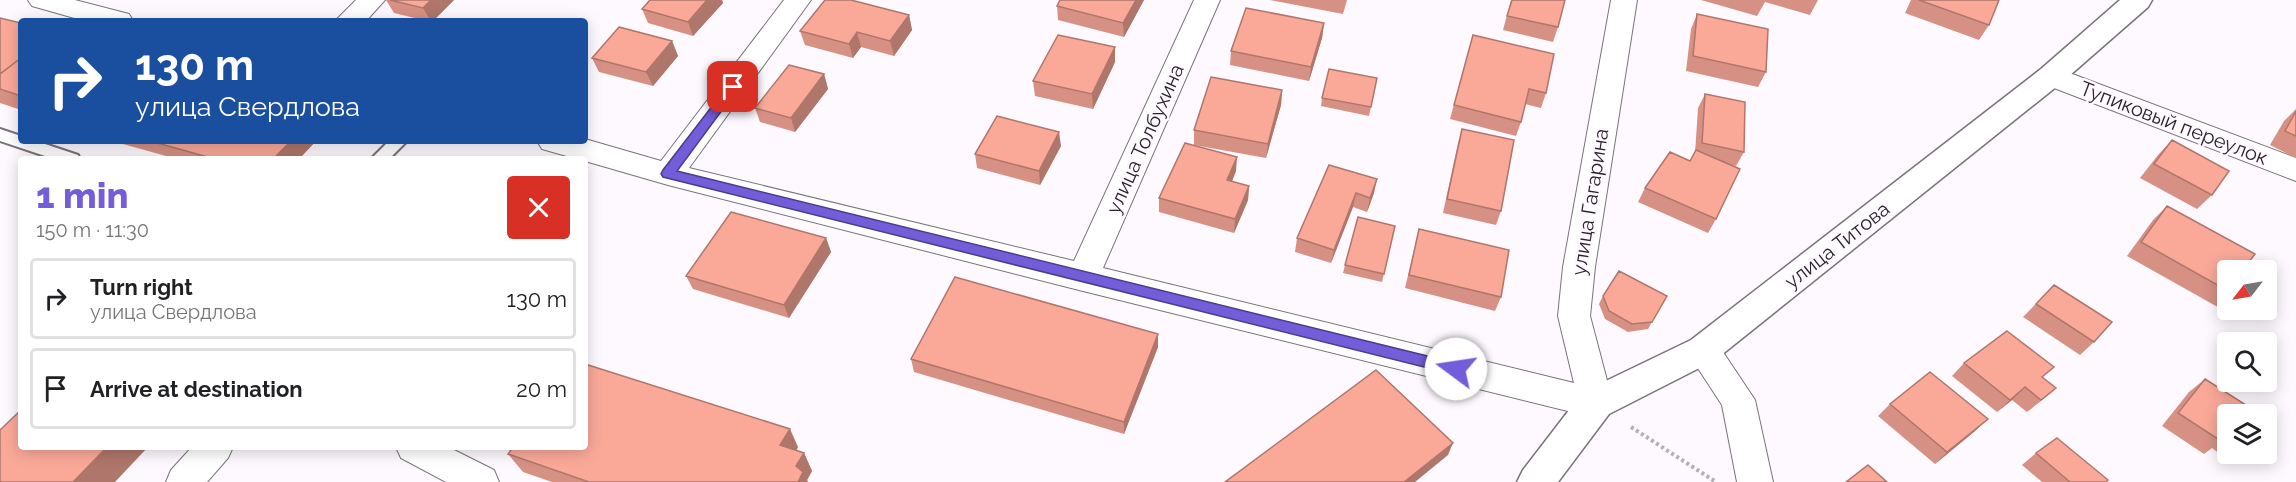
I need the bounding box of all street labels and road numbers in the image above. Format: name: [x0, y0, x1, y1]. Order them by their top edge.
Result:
street label: улица Толбухина: [1101, 60, 1189, 218]
street label: Тупиковый переулок: [2077, 76, 2271, 170]
street label: улица Гагарина: [1567, 127, 1613, 277]
street label: улица Титова: [1780, 197, 1894, 293]

